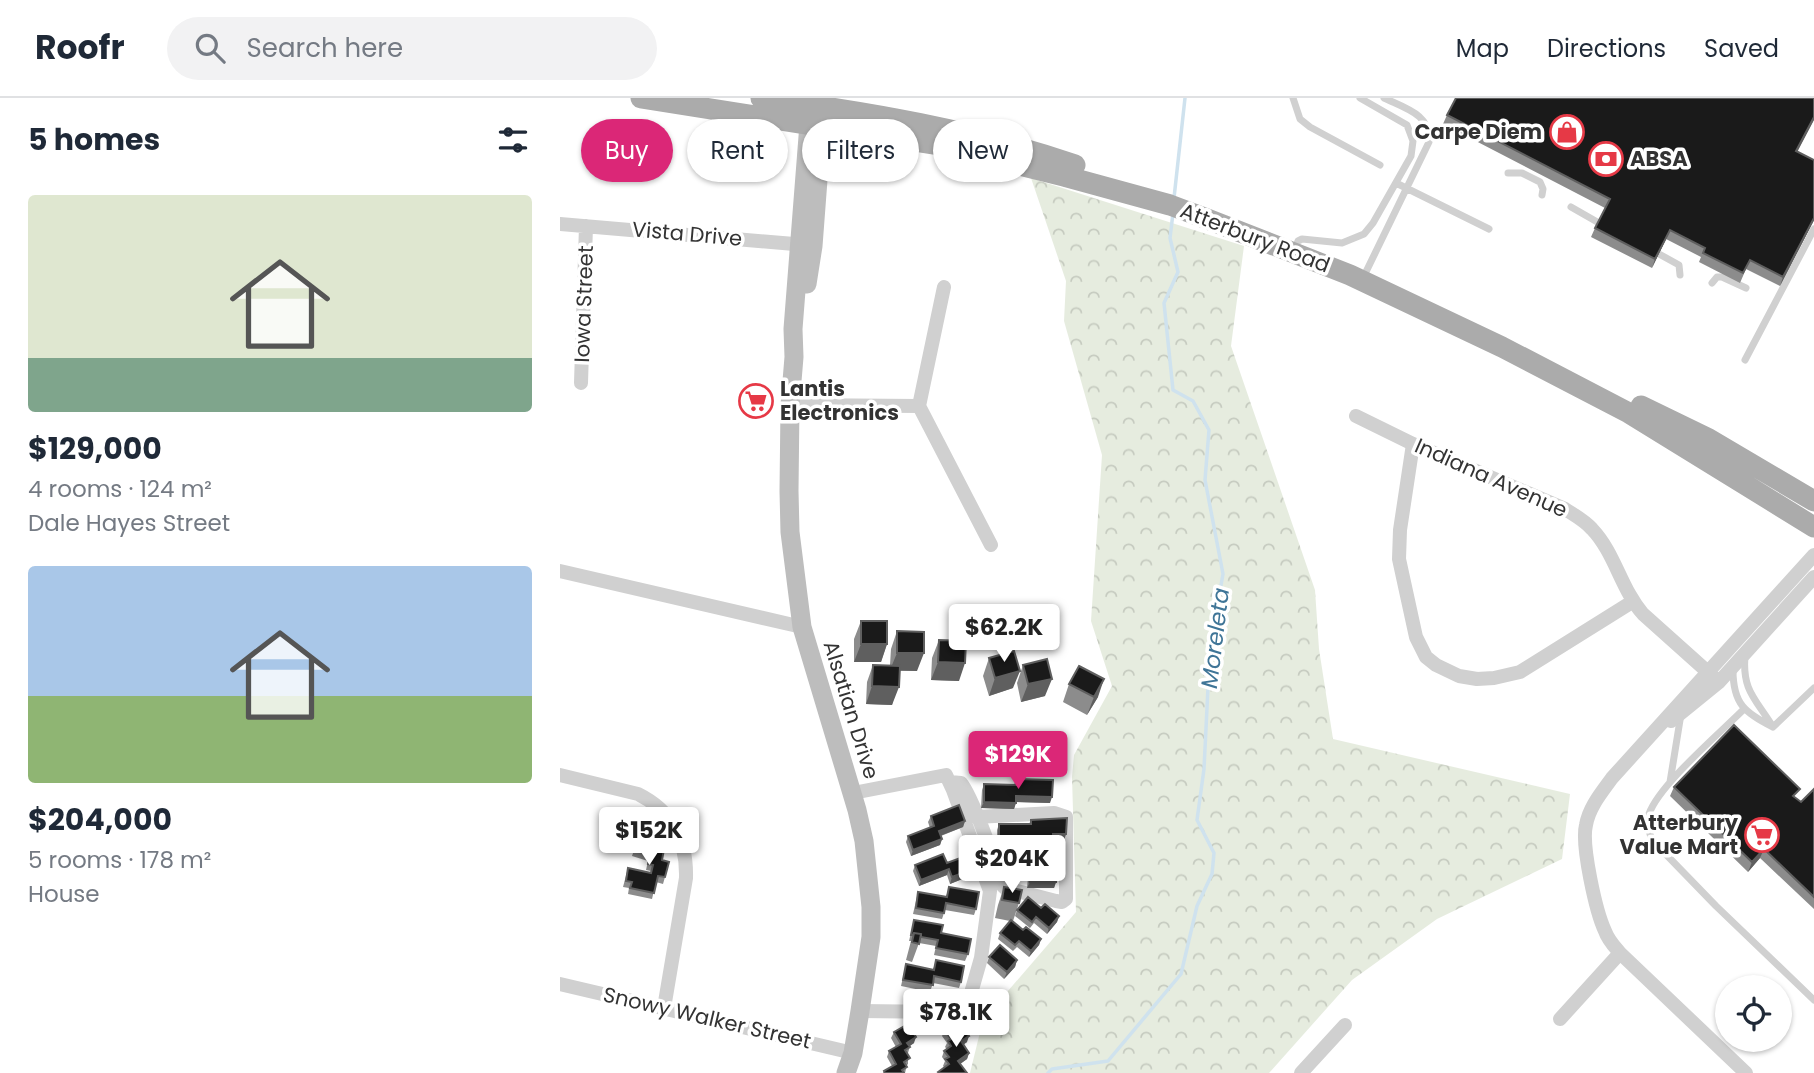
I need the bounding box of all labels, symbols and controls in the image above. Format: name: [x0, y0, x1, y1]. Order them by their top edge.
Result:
search box: [167, 17, 657, 80]
text: Roofr: [35, 24, 125, 71]
icon: search: [191, 29, 229, 67]
text: Search here: [247, 30, 403, 66]
text: Map: [1456, 32, 1509, 65]
text: Directions: [1547, 32, 1666, 65]
text: Saved: [1704, 32, 1779, 65]
shop icon: Carpe Diem: [1548, 113, 1586, 151]
place label: Carpe Diem: [1414, 117, 1542, 146]
text: 5 homes: [28, 118, 160, 161]
chip: Buy: [581, 119, 673, 182]
chip: Rent: [687, 119, 788, 182]
chip: Filters: [802, 119, 919, 182]
chip: New: [933, 119, 1033, 182]
icon: filters: [494, 121, 532, 159]
bank icon: ABSA: [1587, 140, 1625, 178]
place label: ABSA: [1630, 144, 1688, 173]
street label: Atterbury Road: [1176, 196, 1334, 279]
street label: Vista Drive: [631, 214, 743, 253]
icon: home: [217, 241, 343, 367]
street label: Iowa Street: [567, 245, 600, 363]
place label: Lantis Electronics: [780, 374, 899, 427]
supermarket icon: Lantis Electronics: [737, 382, 775, 420]
text: $129,000: [28, 427, 162, 470]
street label: Indiana Avenue: [1410, 431, 1572, 524]
text: 4 rooms · 124 m²: [28, 473, 212, 505]
text: Dale Hayes Street: [28, 507, 230, 539]
water label: Moreleta: [1193, 586, 1237, 690]
pin: $62.2K: [947, 604, 1061, 664]
text: $62.2K: [965, 611, 1043, 643]
icon: home: [217, 612, 343, 738]
street label: Alsatian Drive: [817, 637, 886, 783]
pin: $129K: [969, 732, 1067, 791]
text: $129K: [984, 738, 1052, 770]
text: $204,000: [28, 798, 172, 841]
pin: $152K: [600, 808, 698, 867]
place label: Atterbury Value Mart: [1620, 808, 1739, 861]
text: $152K: [615, 814, 683, 846]
supermarket icon: Atterbury Value Mart: [1743, 816, 1781, 854]
pin: $204K: [963, 836, 1061, 895]
text: $204K: [975, 842, 1049, 874]
text: 5 rooms · 178 m²: [28, 844, 211, 876]
text: House: [28, 878, 100, 910]
map controls: [1715, 975, 1792, 1052]
button: locate: [1715, 975, 1792, 1052]
street label: Snowy Walker Street: [600, 979, 814, 1056]
pin: $78.1K: [899, 990, 1013, 1049]
text: $78.1K: [919, 996, 993, 1028]

